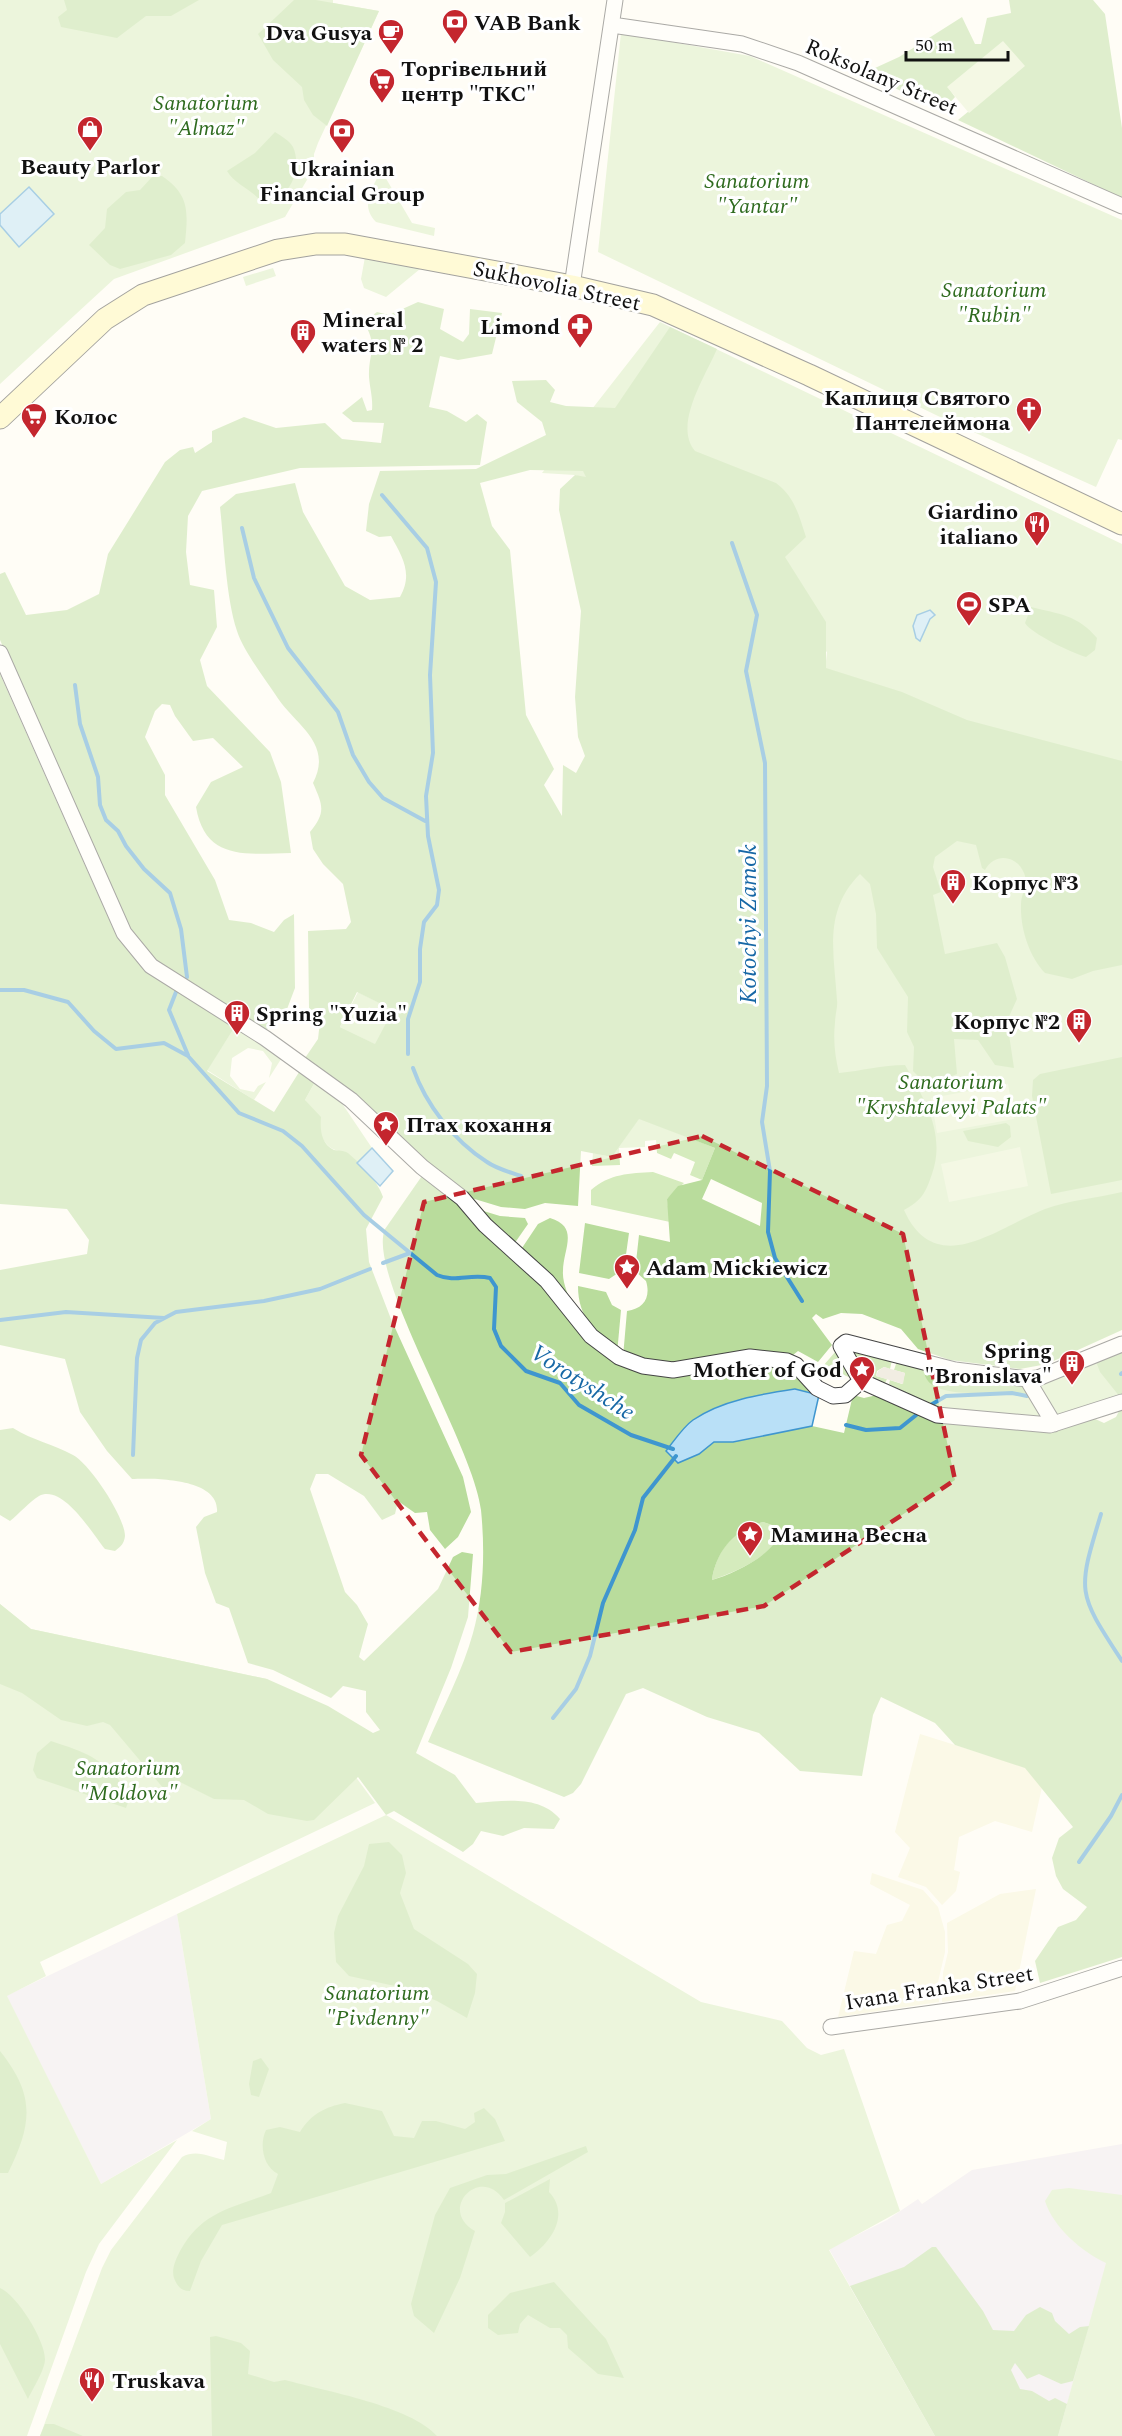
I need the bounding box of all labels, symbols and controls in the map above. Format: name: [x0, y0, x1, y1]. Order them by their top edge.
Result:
bank icon: VAB Bank: [440, 7, 470, 45]
place label: VAB Bank: [474, 7, 582, 40]
place label: Dva Gusya: [265, 17, 373, 50]
cafe icon: Dva Gusya: [376, 17, 406, 55]
scale bar: [906, 24, 1008, 62]
street label: Roksolany Street: [800, 30, 963, 125]
text: 50 m: [915, 32, 953, 59]
place label: Торгівельний центр "ТКС": [401, 53, 547, 111]
supermarket icon: Торгівельний центр "ТКС": [367, 66, 397, 104]
park label: Sanatorium "Almaz": [154, 87, 258, 145]
shop icon: Beauty Parlor: [75, 114, 105, 152]
bank icon: Ukrainian Financial Group: [327, 116, 357, 154]
place label: Beauty Parlor: [20, 151, 160, 184]
place label: Ukrainian Financial Group: [259, 153, 425, 211]
park label: Sanatorium "Yantar": [705, 165, 809, 223]
street label: Sukhovolia Street: [470, 253, 644, 320]
park label: Sanatorium "Rubin": [942, 274, 1046, 332]
place label: Mineral waters № 2: [321, 304, 423, 362]
place label: Limond: [480, 311, 560, 344]
pharmacy icon: Limond: [565, 311, 595, 349]
building icon: Mineral waters № 2: [288, 317, 318, 355]
place label: Каплиця Святого Пантелеймона: [824, 382, 1011, 440]
church icon: Каплиця Святого Пантелеймона: [1014, 395, 1044, 433]
supermarket icon: Колос: [19, 401, 49, 439]
place label: Колос: [54, 401, 118, 434]
place label: Giardino italiano: [928, 496, 1018, 554]
restaurant icon: Giardino italiano: [1022, 509, 1052, 547]
sports icon: SPA: [954, 589, 984, 627]
place label: SPA: [988, 589, 1031, 622]
water label: Kotochyi Zamok: [731, 844, 767, 1004]
building icon: Корпус №3: [938, 867, 968, 905]
place label: Корпус №3: [972, 867, 1079, 900]
building icon: Spring "Yuzia": [222, 998, 252, 1036]
place label: Spring "Yuzia": [256, 998, 407, 1031]
place label: Корпус №2: [953, 1006, 1060, 1039]
building icon: Корпус №2: [1064, 1006, 1094, 1044]
park label: Sanatorium "Kryshtalevyi Palats": [856, 1066, 1047, 1124]
place icon: Птах кохання: [371, 1109, 401, 1147]
place label: Птах кохання: [406, 1109, 552, 1142]
place icon: Adam Mickiewicz: [612, 1252, 642, 1290]
place label: Adam Mickiewicz: [646, 1252, 828, 1285]
water label: Vorotyshche: [523, 1335, 642, 1430]
place label: Spring "Bronislava": [924, 1335, 1052, 1393]
building icon: Spring "Bronislava": [1057, 1348, 1087, 1386]
place label: Mother of God: [693, 1354, 842, 1387]
place icon: Mother of God: [847, 1354, 877, 1392]
place icon: Мамина Весна: [735, 1519, 765, 1557]
place label: Мамина Весна: [770, 1519, 928, 1552]
park label: Sanatorium "Moldova": [76, 1752, 180, 1810]
street label: Ivana Franka Street: [843, 1957, 1036, 2020]
park label: Sanatorium "Pivdenny": [325, 1977, 429, 2035]
restaurant icon: Truskava: [77, 2365, 107, 2403]
place label: Truskava: [112, 2365, 206, 2398]

